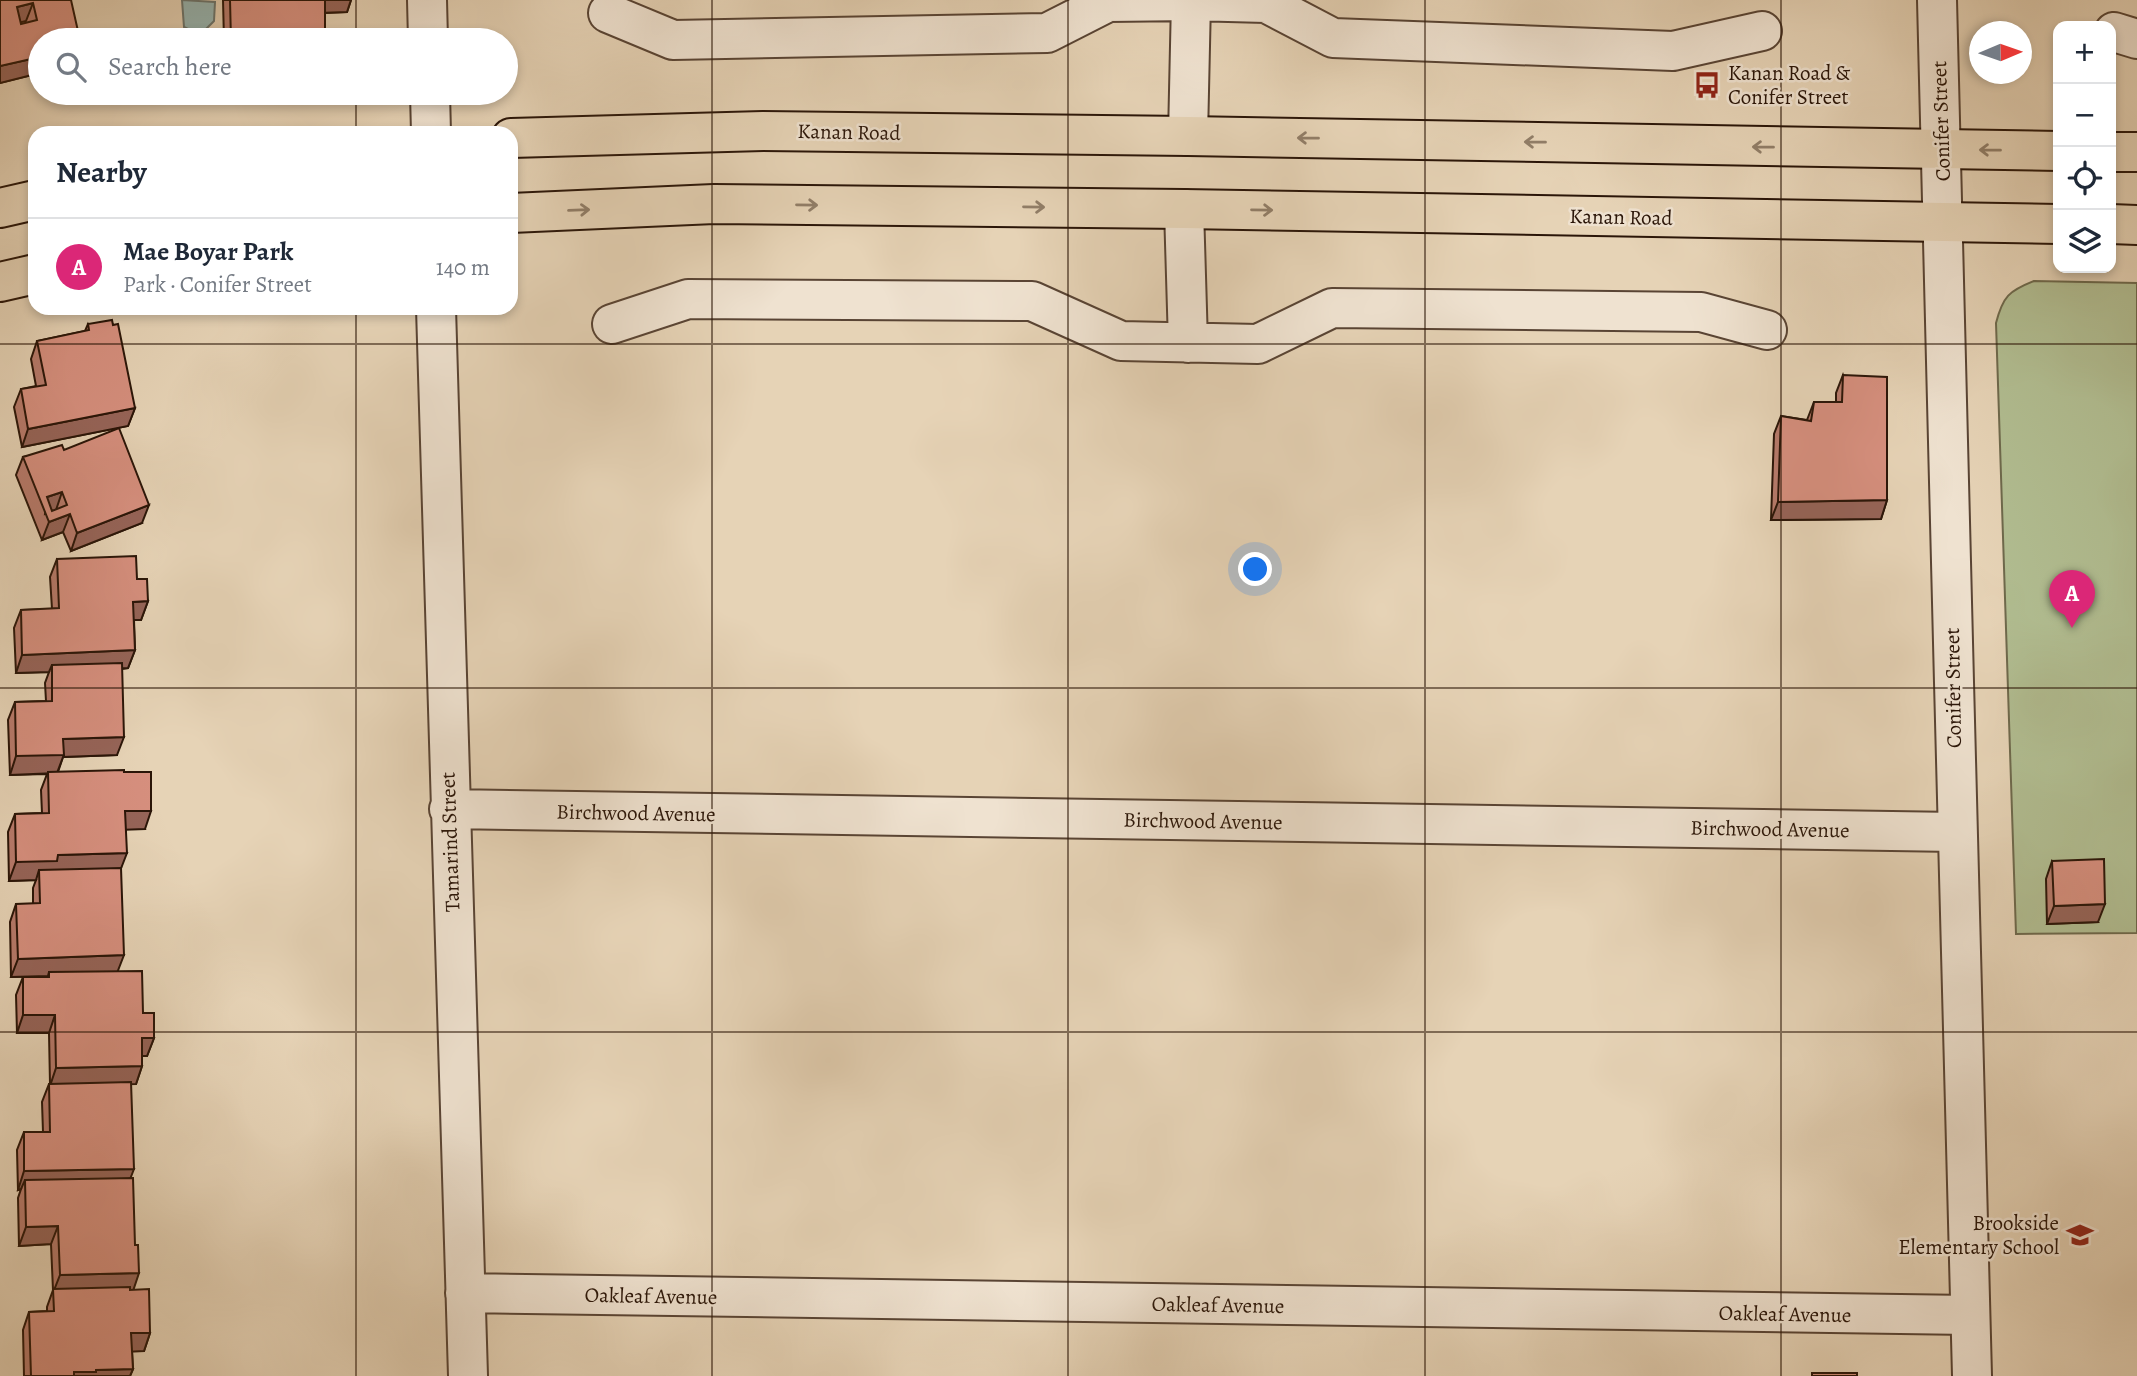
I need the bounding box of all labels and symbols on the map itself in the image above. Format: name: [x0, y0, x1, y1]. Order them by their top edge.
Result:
north arrow: [1969, 21, 2032, 84]
place label: Kanan Road & Conifer Street: [1728, 59, 1851, 111]
street label: Conifer Street: [1925, 60, 1957, 182]
bus stop icon: Kanan Road & Conifer Street: [1692, 70, 1722, 100]
street label: Kanan Road: [797, 117, 902, 147]
one-way arrow: [1296, 131, 1319, 145]
one-way arrow: [1524, 136, 1547, 149]
one-way arrow: [1751, 140, 1774, 153]
one-way arrow: [1979, 143, 2002, 157]
one-way arrow: [795, 198, 818, 212]
one-way arrow: [1022, 200, 1045, 214]
street label: Kanan Road: [1569, 202, 1674, 232]
one-way arrow: [567, 203, 590, 216]
one-way arrow: [1250, 204, 1273, 217]
your location: [1238, 552, 1272, 586]
pin: A: [2049, 570, 2095, 628]
street label: Conifer Street: [1938, 627, 1968, 748]
street label: Tamarind Street: [434, 771, 466, 912]
street label: Birchwood Avenue: [556, 798, 716, 828]
street label: Birchwood Avenue: [1123, 806, 1283, 836]
street label: Birchwood Avenue: [1690, 814, 1850, 844]
place label: Brookside Elementary School: [1898, 1209, 2059, 1261]
school or university icon: Brookside Elementary School: [2065, 1220, 2095, 1250]
street label: Oakleaf Avenue: [584, 1281, 718, 1311]
street label: Oakleaf Avenue: [1151, 1290, 1285, 1320]
street label: Oakleaf Avenue: [1718, 1299, 1852, 1329]

